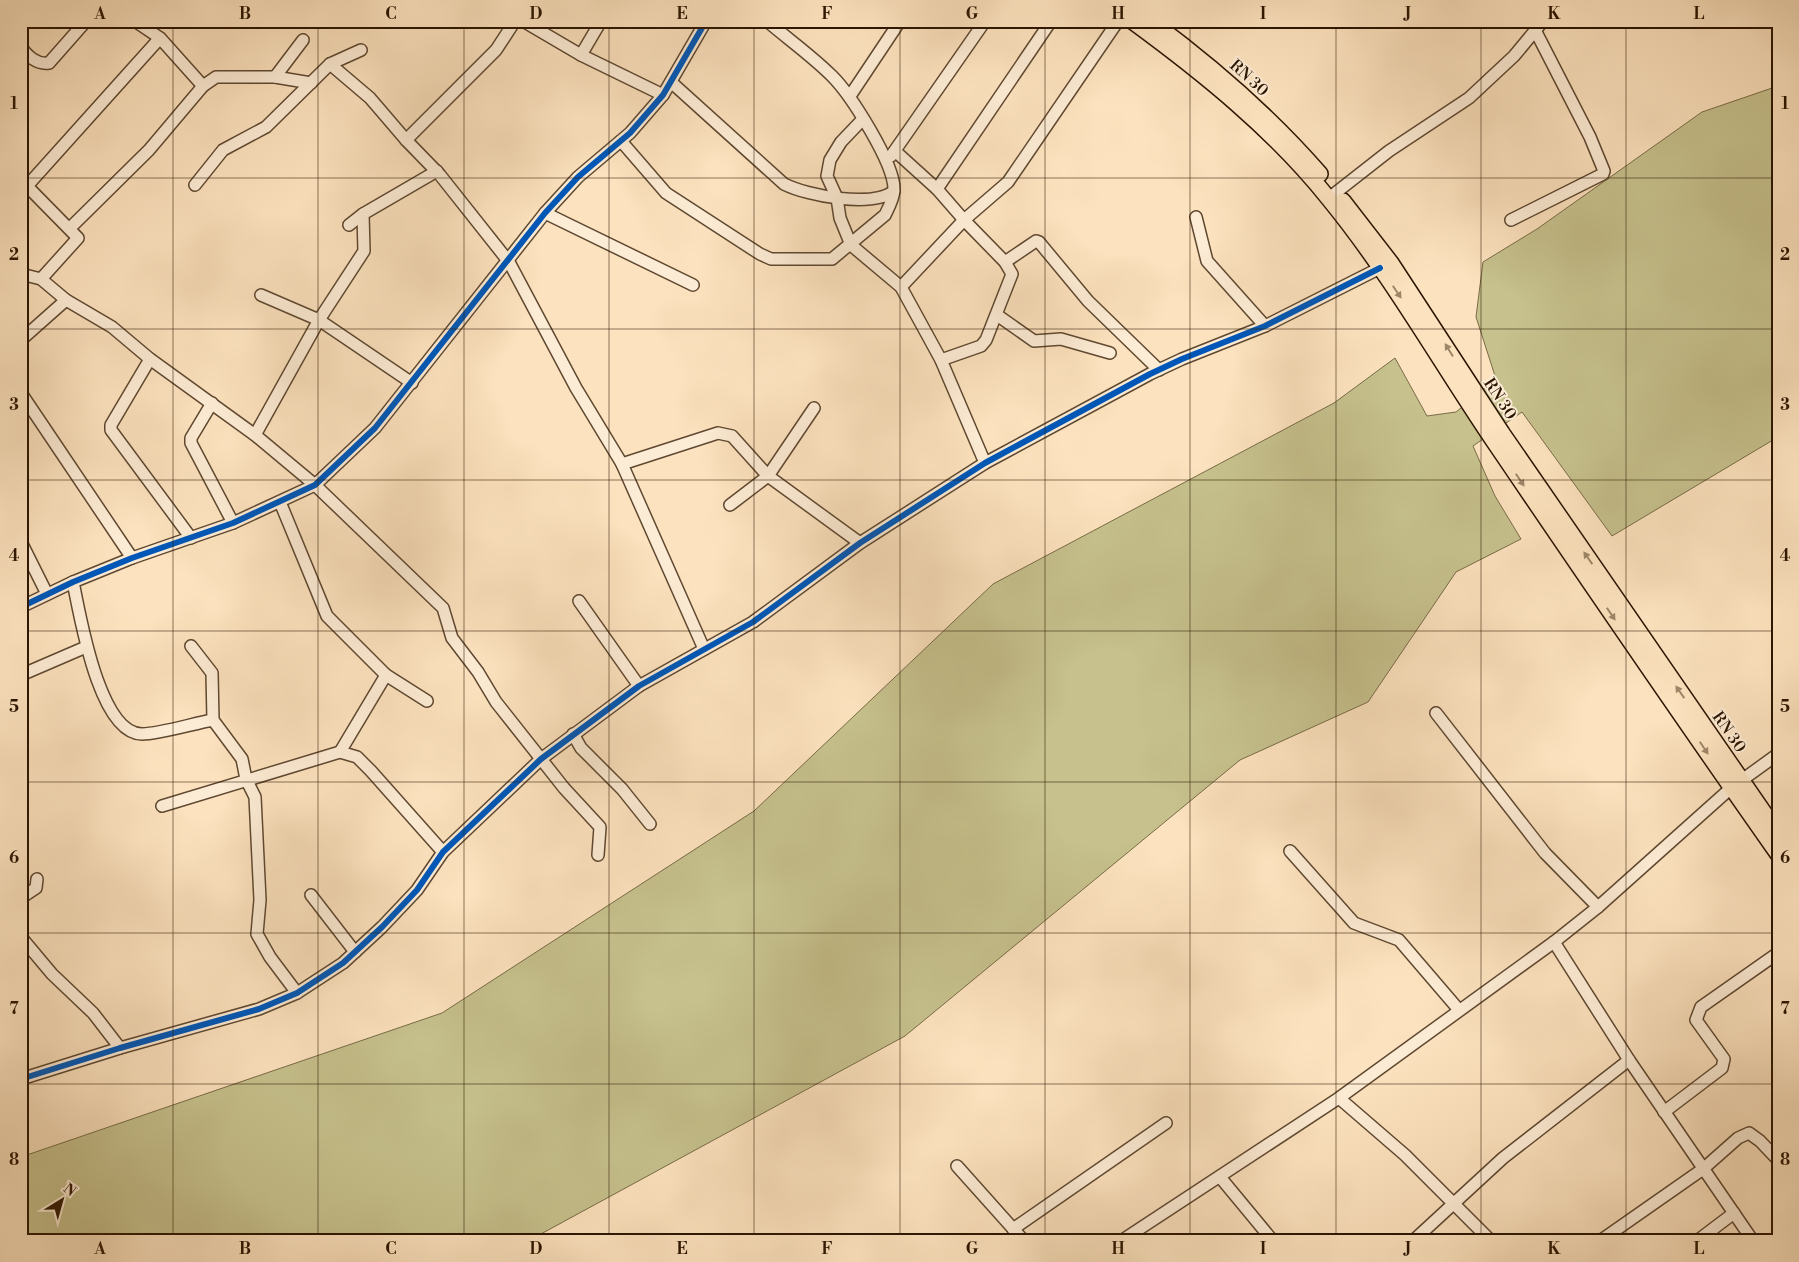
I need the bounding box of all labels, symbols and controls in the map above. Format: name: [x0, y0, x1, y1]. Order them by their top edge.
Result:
text: A: [93, 4, 106, 24]
text: B: [239, 4, 251, 24]
text: C: [385, 4, 397, 24]
text: D: [530, 4, 543, 24]
text: E: [676, 4, 688, 24]
text: F: [821, 4, 833, 24]
text: G: [966, 4, 979, 24]
text: H: [1111, 4, 1125, 24]
text: I: [1260, 4, 1266, 24]
text: J: [1403, 4, 1411, 24]
text: K: [1548, 4, 1562, 24]
text: L: [1694, 4, 1705, 24]
street label: RN 30: [1225, 55, 1273, 101]
text: 1: [10, 94, 18, 114]
text: 1: [1781, 94, 1789, 114]
text: 2: [9, 245, 19, 265]
text: 2: [1780, 245, 1790, 265]
one-way arrow: [1392, 285, 1401, 299]
one-way arrow: [1444, 344, 1454, 357]
street label: RN 30: [1479, 374, 1521, 424]
text: 3: [9, 395, 19, 415]
text: 3: [1780, 395, 1790, 415]
one-way arrow: [1515, 473, 1525, 487]
text: 4: [9, 546, 20, 566]
text: 4: [1780, 546, 1791, 566]
one-way arrow: [1583, 551, 1593, 565]
one-way arrow: [1606, 607, 1616, 621]
one-way arrow: [1675, 685, 1685, 699]
text: 5: [9, 697, 19, 717]
text: 5: [1780, 697, 1790, 717]
street label: RN 30: [1708, 708, 1750, 756]
one-way arrow: [1699, 741, 1709, 755]
text: 6: [9, 848, 19, 868]
text: 6: [1780, 848, 1790, 868]
text: 7: [9, 999, 19, 1019]
text: 7: [1780, 999, 1790, 1019]
text: 8: [9, 1150, 19, 1170]
text: 8: [1780, 1150, 1790, 1170]
north arrow: [38, 1174, 88, 1224]
text: N: [59, 1180, 79, 1201]
text: A: [93, 1239, 106, 1259]
text: B: [239, 1239, 251, 1259]
text: C: [385, 1239, 397, 1259]
text: D: [530, 1239, 543, 1259]
text: E: [676, 1239, 688, 1259]
text: F: [821, 1239, 833, 1259]
text: G: [966, 1239, 979, 1259]
text: H: [1111, 1239, 1125, 1259]
text: I: [1260, 1239, 1266, 1259]
text: J: [1403, 1239, 1411, 1259]
text: K: [1548, 1239, 1562, 1259]
text: L: [1694, 1239, 1705, 1259]

